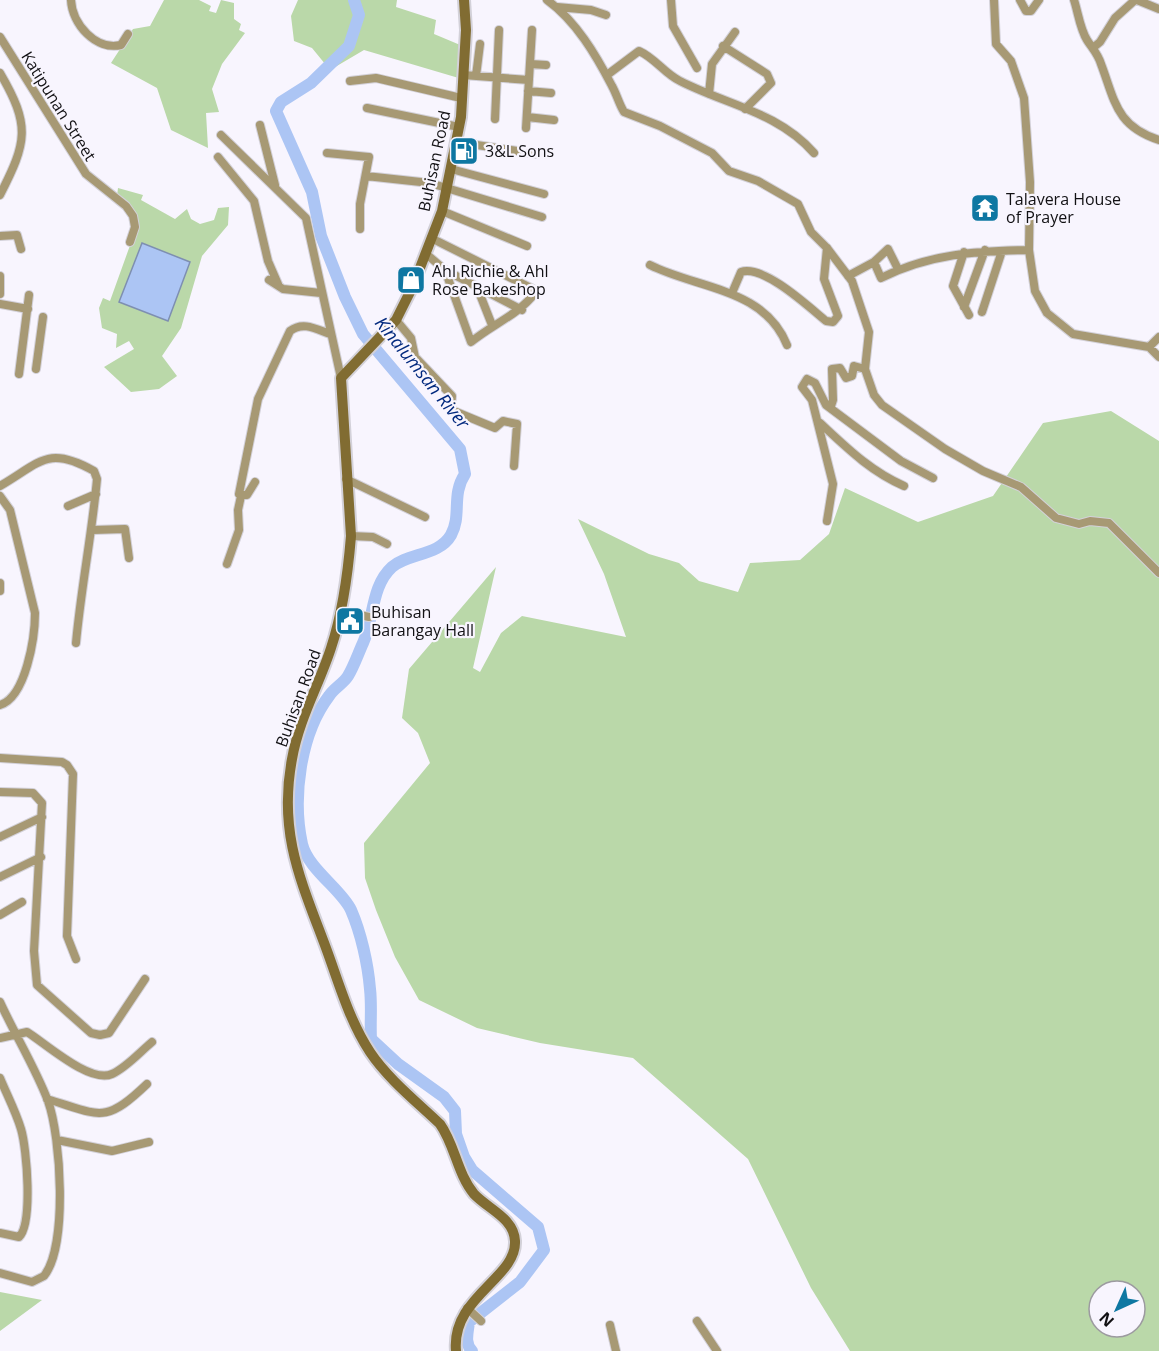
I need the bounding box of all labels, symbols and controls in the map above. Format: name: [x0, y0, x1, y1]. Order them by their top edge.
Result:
street label: Katipunan Street: [16, 47, 102, 165]
street label: Buhisan Road: [413, 108, 455, 214]
fuel station icon: 3&L Sons: [448, 135, 480, 167]
place label: 3&L Sons: [485, 140, 554, 162]
place label: Talavera House of Prayer: [1006, 188, 1121, 228]
temple icon: Talavera House of Prayer: [969, 192, 1001, 224]
place label: Ahl Richie & Ahl Rose Bakeshop: [432, 260, 548, 300]
shop icon: Ahl Richie & Ahl Rose Bakeshop: [395, 264, 427, 296]
water label: Kinalumsan River: [370, 311, 476, 434]
place label: Buhisan Barangay Hall: [371, 601, 474, 641]
public building icon: Buhisan Barangay Hall: [334, 605, 366, 637]
street label: Buhisan Road: [270, 646, 326, 750]
north arrow: [1087, 1279, 1147, 1339]
text: N: [1094, 1307, 1119, 1332]

